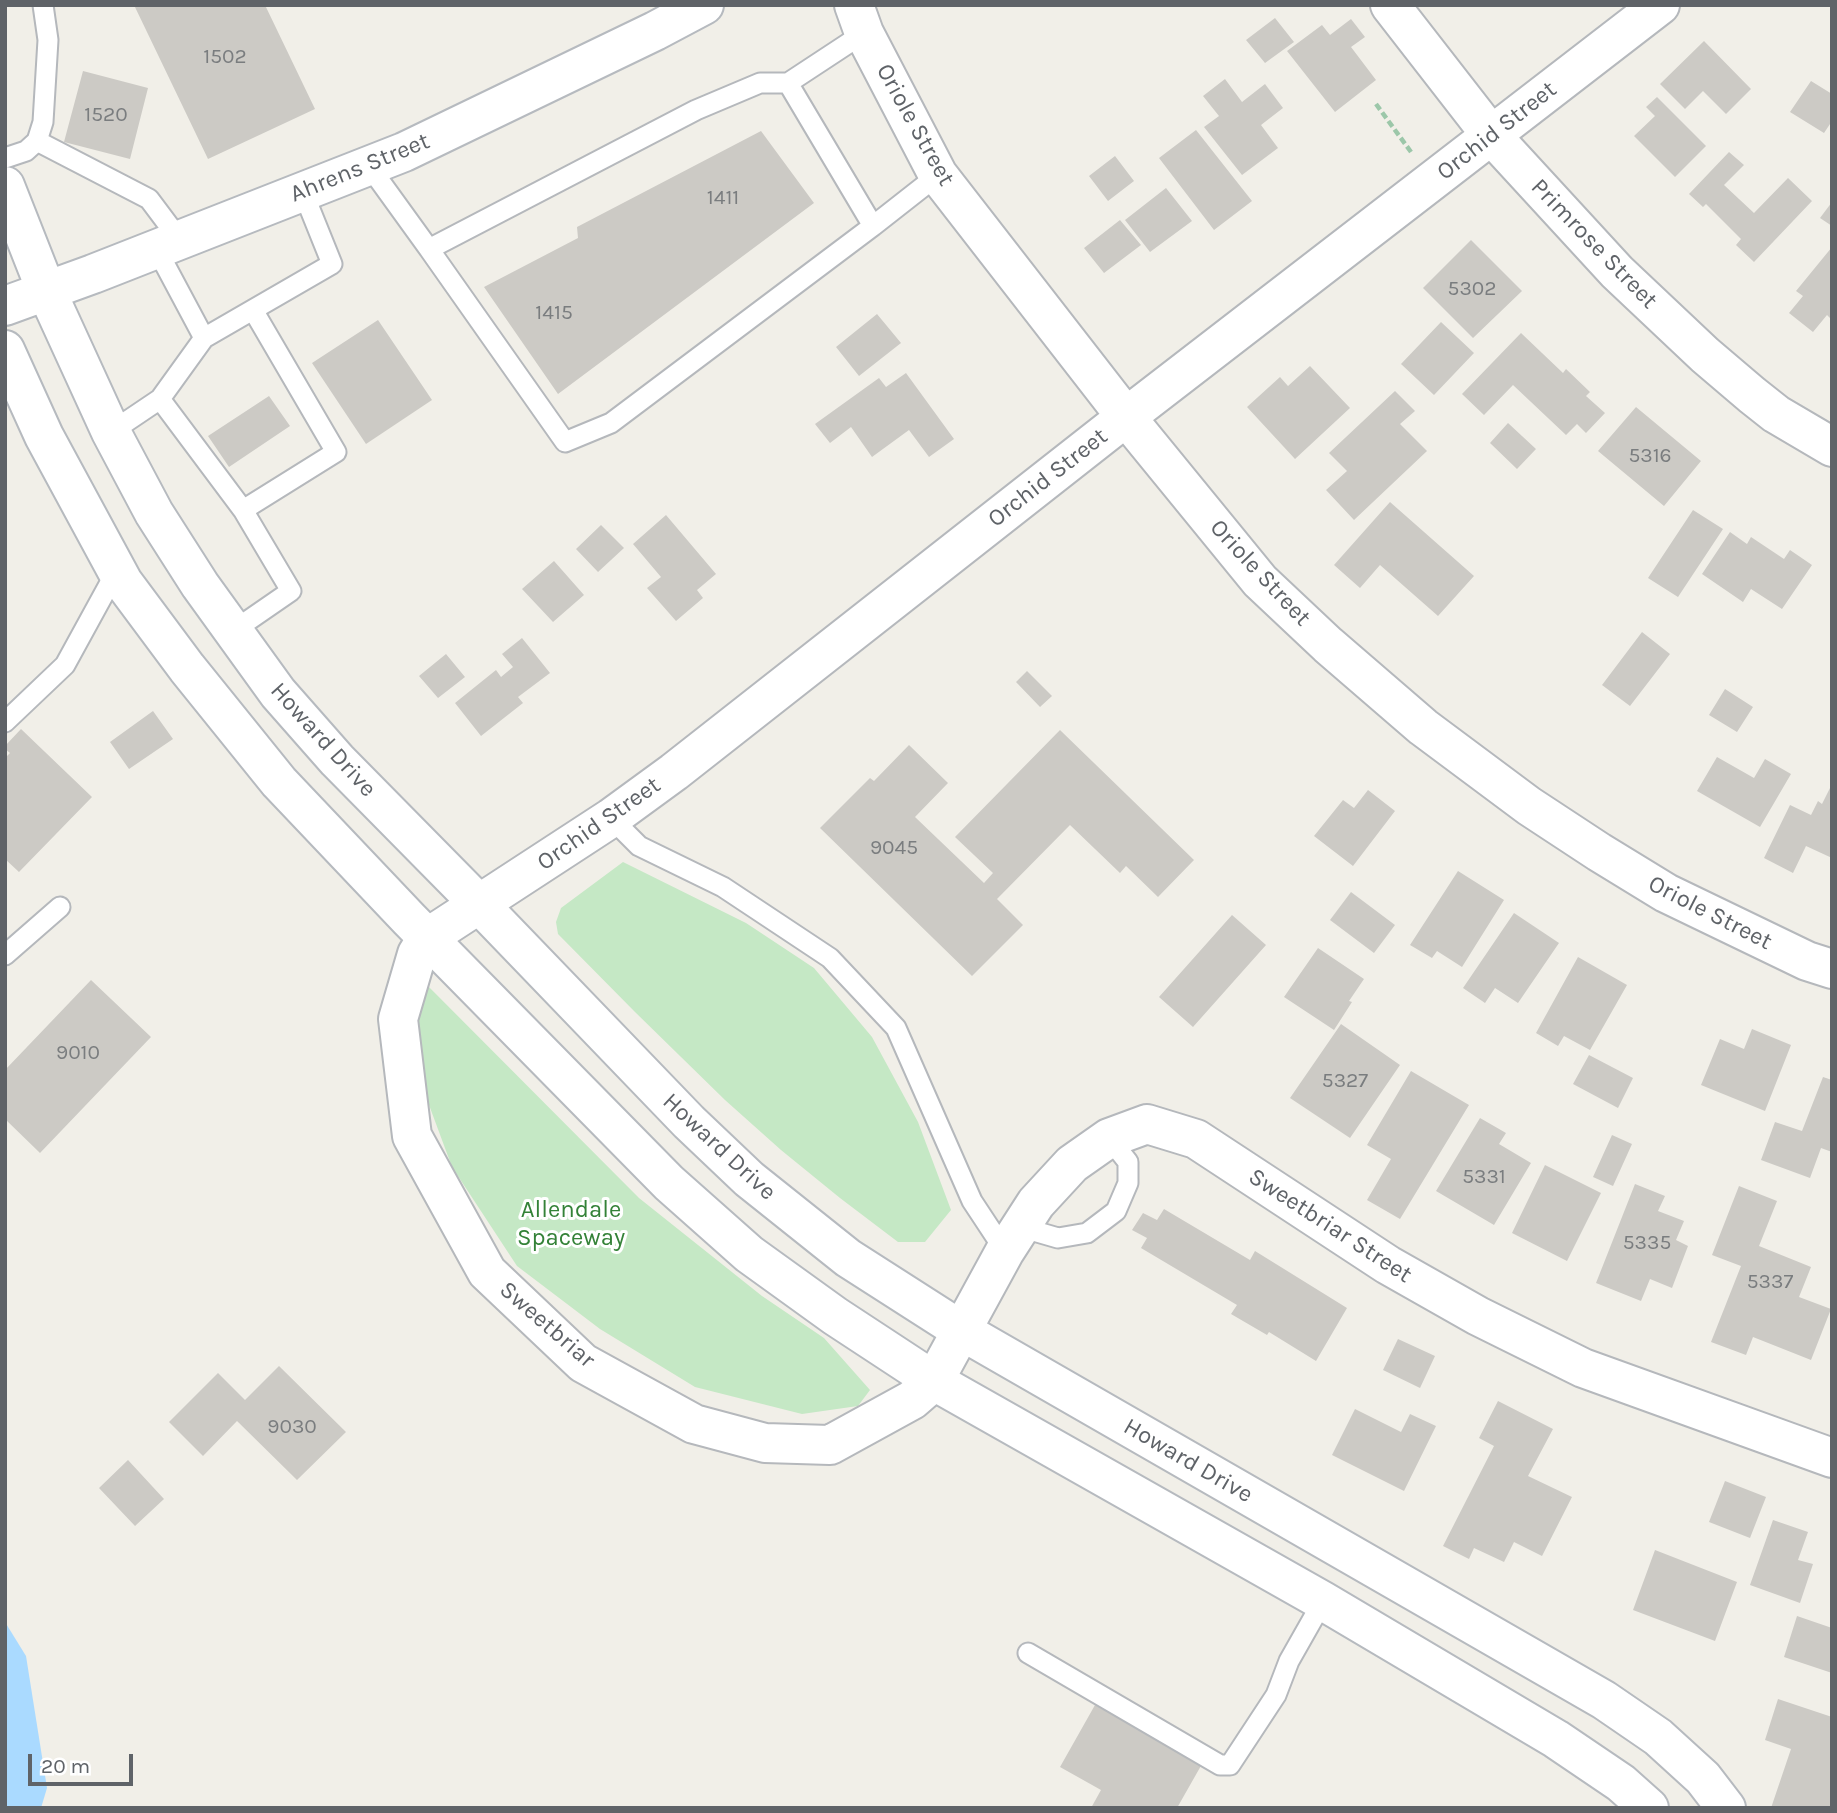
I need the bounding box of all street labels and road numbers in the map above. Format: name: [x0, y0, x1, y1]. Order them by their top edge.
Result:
street label: Oriole Street: [870, 59, 960, 191]
street label: Orchid Street: [1431, 75, 1563, 187]
street label: Ahrens Street: [286, 127, 434, 209]
street label: Primrose Street: [1525, 173, 1663, 315]
street label: Orchid Street: [982, 422, 1114, 534]
street label: Oriole Street: [1203, 514, 1317, 632]
street label: Howard Drive: [264, 677, 382, 803]
street label: Orchid Street: [532, 771, 666, 877]
street label: Oriole Street: [1643, 870, 1777, 956]
street label: Howard Drive: [656, 1087, 782, 1207]
street label: Sweetbriar Street: [1243, 1162, 1417, 1290]
street label: Sweetbriar: [493, 1276, 601, 1374]
street label: Howard Drive: [1118, 1412, 1258, 1510]

